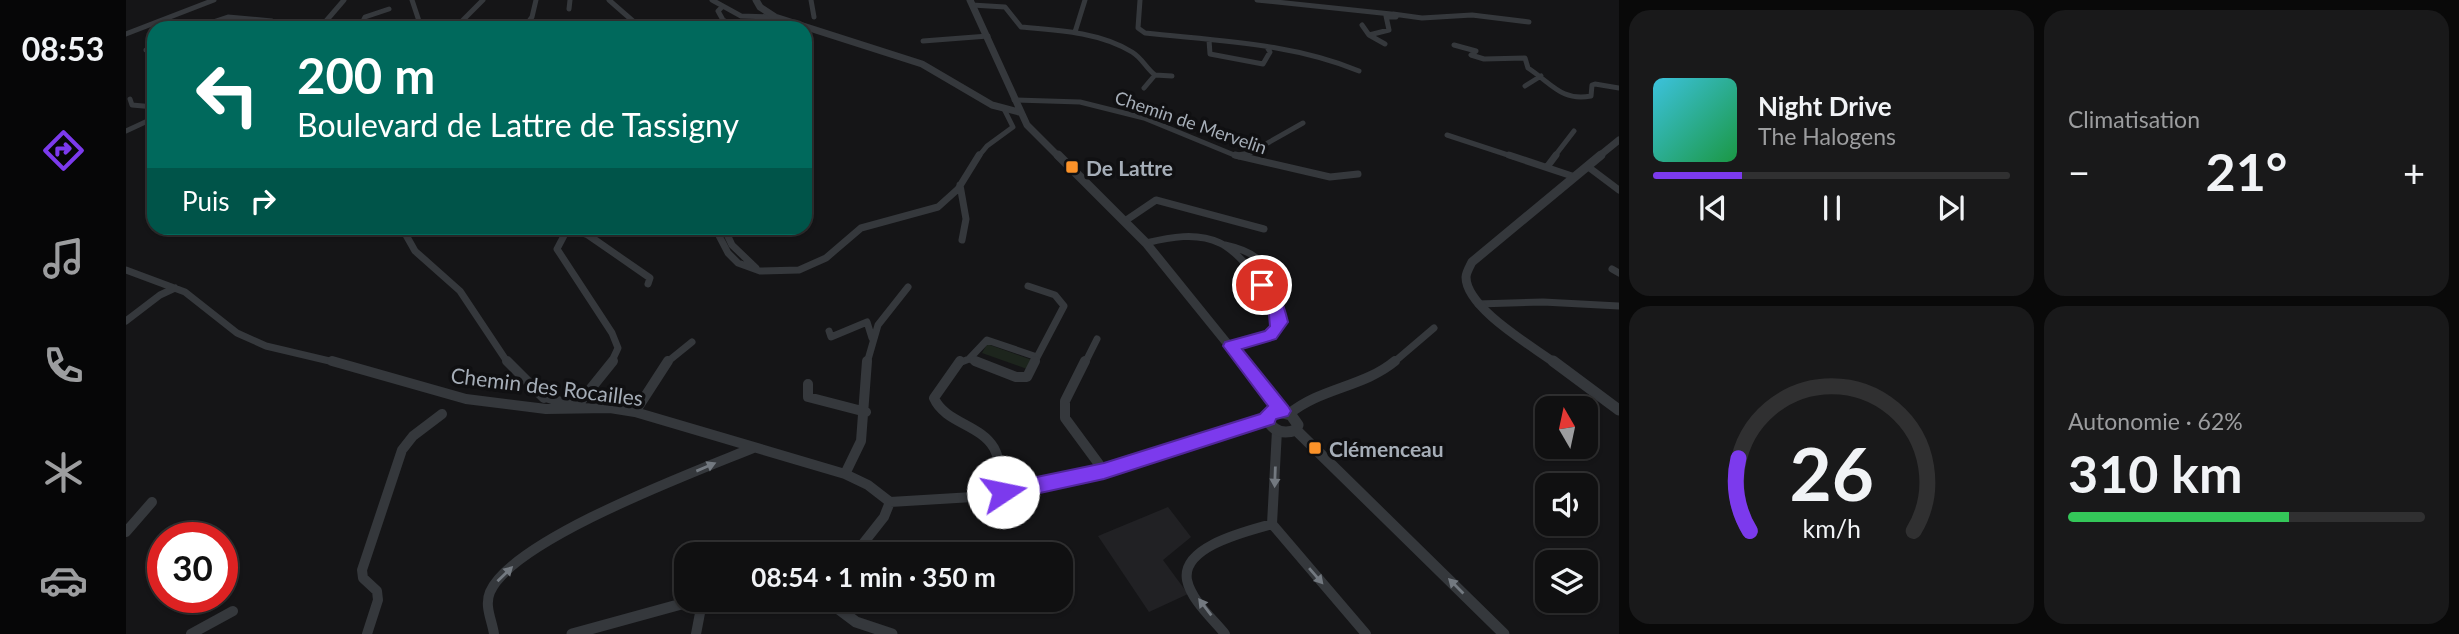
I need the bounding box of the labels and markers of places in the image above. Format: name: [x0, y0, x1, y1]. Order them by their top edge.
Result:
place label: De Lattre: [1086, 155, 1173, 180]
marker: De Lattre: [1064, 159, 1080, 175]
pin: [1232, 255, 1292, 315]
place label: Clémenceau: [1329, 436, 1444, 461]
marker: Clémenceau: [1307, 440, 1323, 456]

